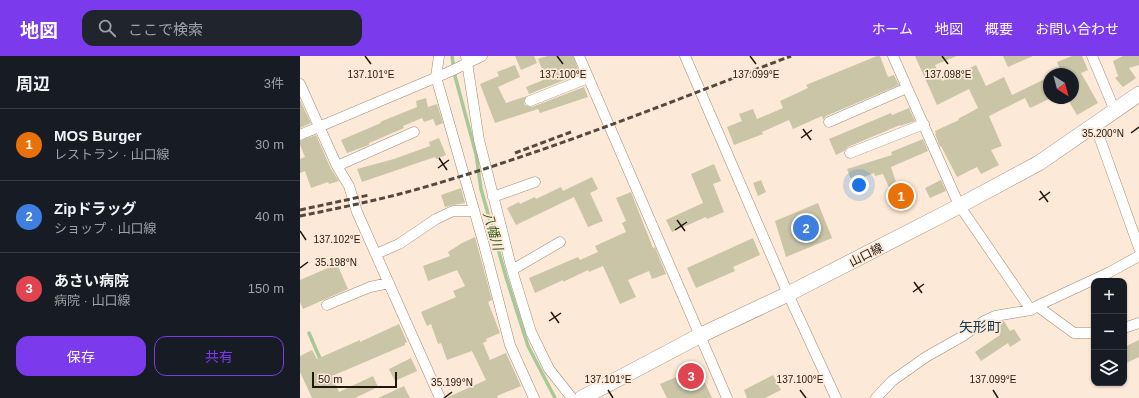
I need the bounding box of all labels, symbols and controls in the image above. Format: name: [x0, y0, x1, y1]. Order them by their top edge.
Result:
search box: [82, 10, 362, 46]
icon: search: [96, 17, 118, 39]
text: 地図: [20, 20, 58, 41]
text: ここで検索: [128, 21, 203, 38]
text: ホーム: [871, 21, 913, 37]
text: 地図: [935, 21, 963, 37]
text: 概要: [985, 21, 1013, 37]
text: お問い合わせ: [1035, 21, 1119, 37]
north arrow: [1043, 68, 1079, 104]
text: 137.101°E: [348, 69, 395, 80]
text: 137.100°E: [540, 69, 587, 80]
text: 137.099°E: [733, 69, 780, 80]
text: 137.098°E: [925, 69, 972, 80]
text: 周辺: [16, 75, 50, 94]
text: 3件: [264, 76, 284, 91]
text: MOS Burger: [54, 127, 142, 144]
text: 35.200°N: [1082, 128, 1124, 139]
text: 1: [25, 137, 33, 152]
text: 30 m: [255, 137, 284, 152]
text: レストラン · 山口線: [54, 147, 170, 162]
your location: [849, 175, 869, 195]
pin: 1: [888, 181, 914, 211]
text: Zipドラッグ: [54, 200, 137, 217]
text: 2: [25, 209, 33, 224]
text: 40 m: [255, 209, 284, 224]
water label: 八幡川: [480, 210, 506, 254]
pin: 2: [793, 213, 819, 243]
text: ショップ · 山口線: [54, 221, 157, 236]
text: 137.102°E: [314, 234, 361, 245]
street label: 山口線: [847, 241, 885, 269]
text: 35.198°N: [315, 257, 357, 268]
text: あさい病院: [54, 272, 129, 289]
map controls: [1091, 278, 1127, 386]
button: +: [1091, 278, 1127, 314]
text: 3: [25, 281, 33, 296]
text: 150 m: [248, 281, 284, 296]
text: 病院 · 山口線: [54, 293, 131, 308]
button: −: [1091, 314, 1127, 350]
district label: 矢形町: [959, 319, 1001, 335]
button: 保存: [16, 336, 146, 376]
button: 共有: [154, 336, 284, 376]
button: layers: [1091, 350, 1127, 386]
pin: 3: [678, 361, 704, 391]
scale bar: [312, 370, 397, 389]
text: 50 m: [318, 373, 342, 385]
text: 137.101°E: [585, 374, 632, 385]
text: 137.100°E: [777, 374, 824, 385]
text: 137.099°E: [970, 374, 1017, 385]
text: 35.199°N: [431, 377, 473, 388]

